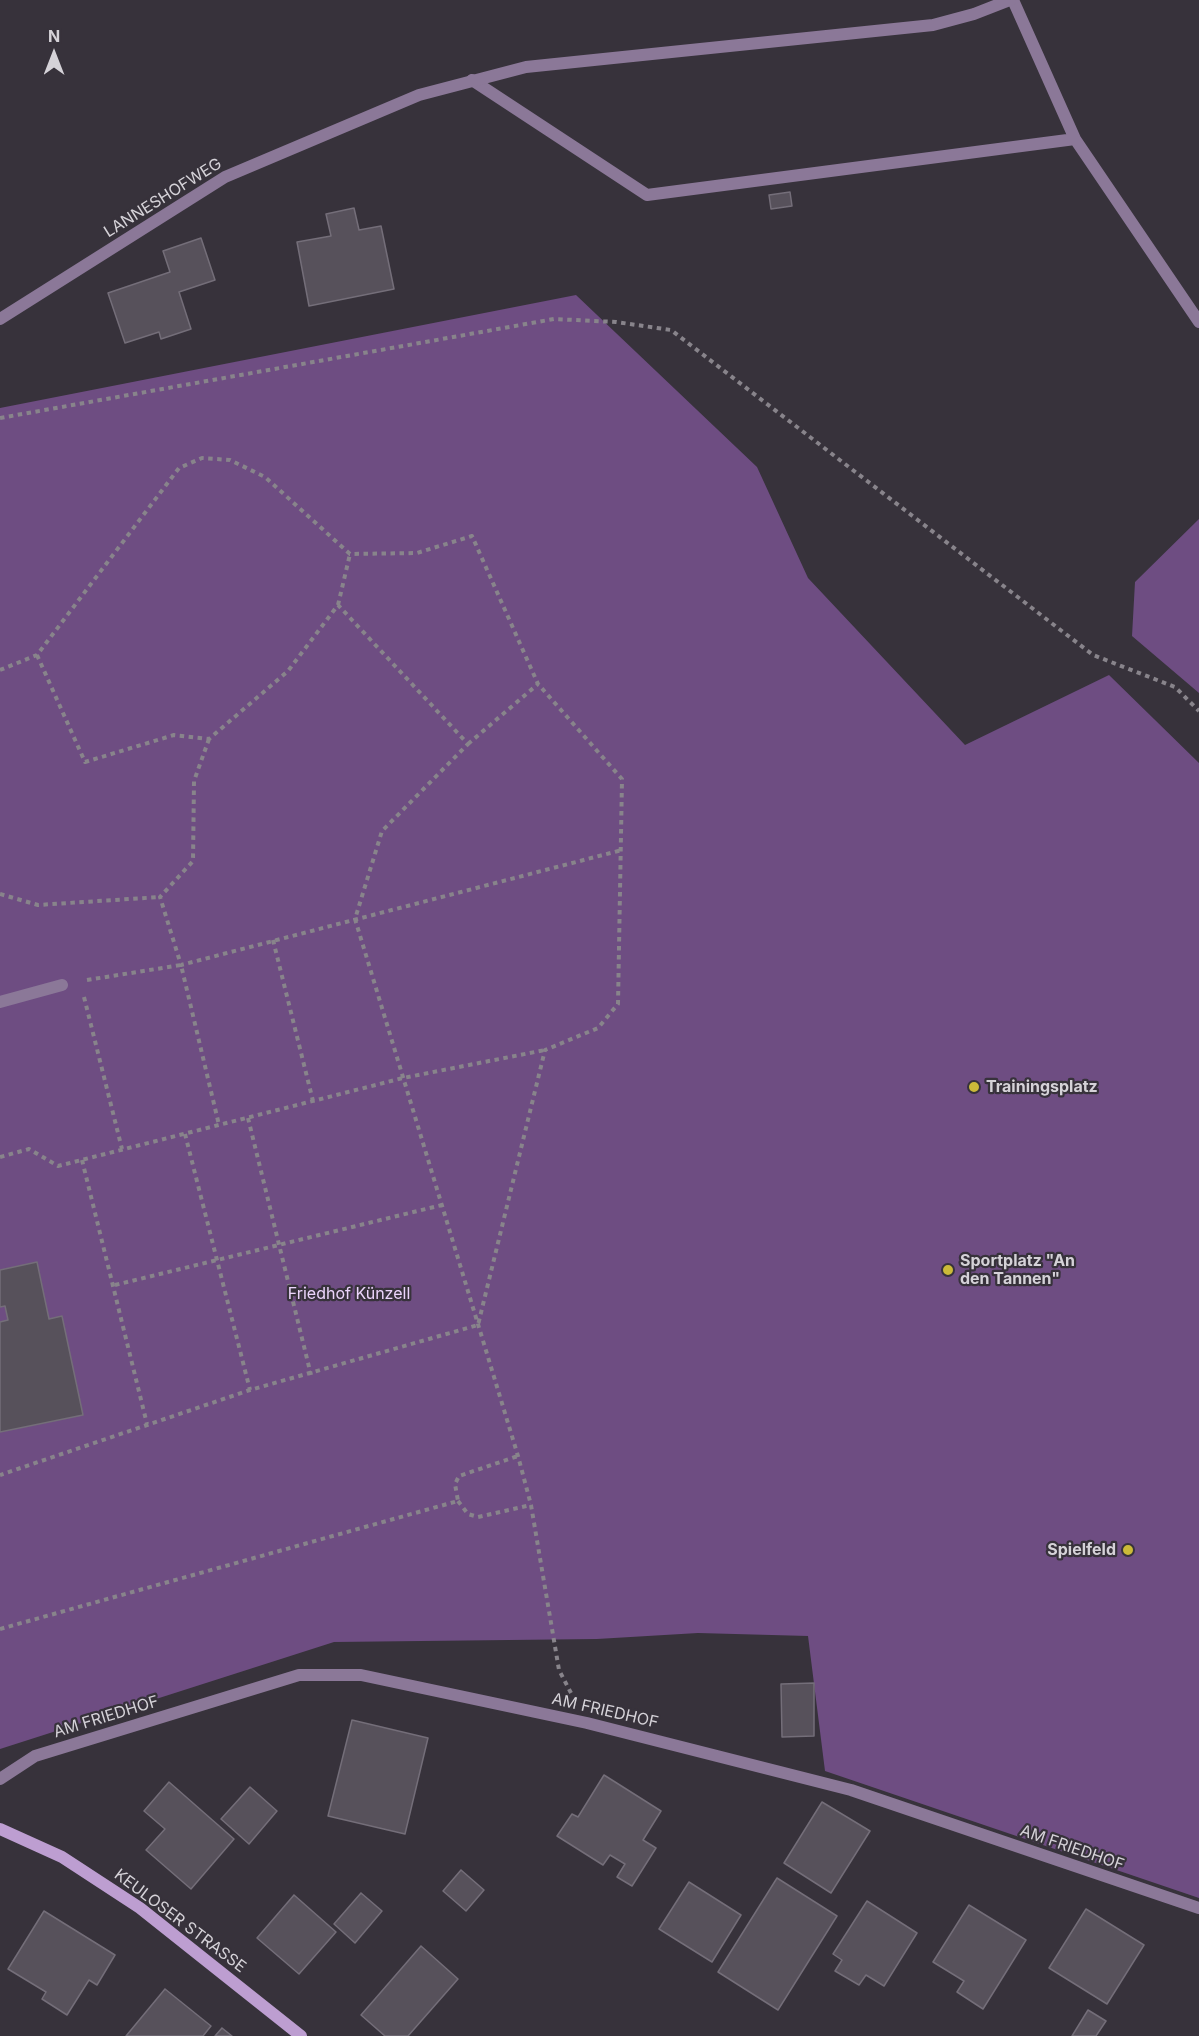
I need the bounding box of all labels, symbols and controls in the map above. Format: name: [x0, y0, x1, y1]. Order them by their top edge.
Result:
north arrow: [24, 24, 84, 84]
text: N: [48, 26, 60, 46]
street label: LANNESHOFWEG: [101, 154, 225, 242]
place label: Trainingsplatz: [986, 1077, 1098, 1097]
marker: Trainingsplatz: [967, 1080, 981, 1094]
place label: Sportplatz "An den Tannen": [960, 1251, 1075, 1289]
marker: Sportplatz "An den Tannen": [941, 1263, 955, 1277]
park label: Friedhof Künzell: [288, 1284, 410, 1304]
place label: Spielfeld: [1047, 1540, 1116, 1560]
marker: Spielfeld: [1121, 1543, 1135, 1557]
street label: AM FRIEDHOF: [550, 1689, 660, 1733]
street label: AM FRIEDHOF: [51, 1692, 161, 1742]
street label: AM FRIEDHOF: [1017, 1821, 1127, 1875]
street label: KEULOSER STRASSE: [110, 1865, 250, 1977]

